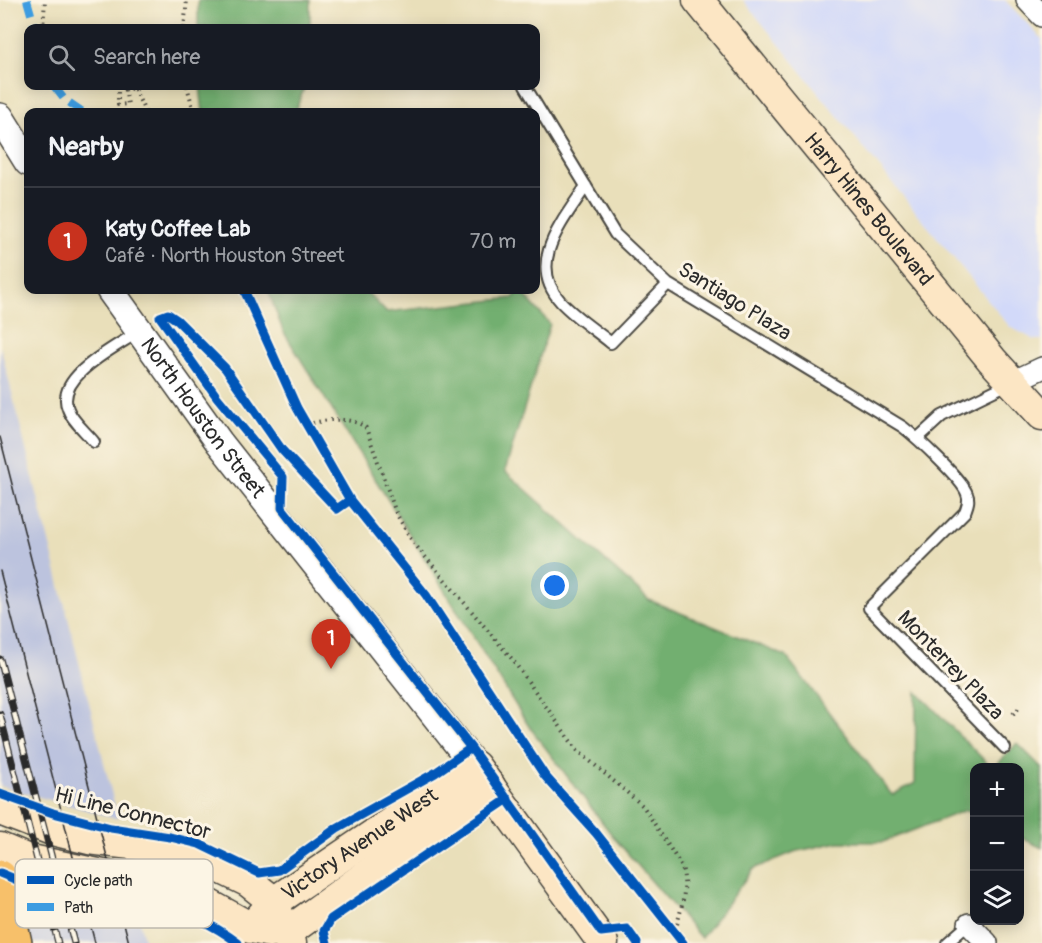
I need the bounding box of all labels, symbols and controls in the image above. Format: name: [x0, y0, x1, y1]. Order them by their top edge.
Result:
search box: [24, 24, 540, 90]
icon: search: [45, 41, 78, 74]
text: Search here: [93, 43, 200, 71]
street label: Harry Hines Boulevard: [798, 127, 939, 292]
text: Nearby: [48, 131, 124, 163]
text: Katy Coffee Lab: [105, 215, 251, 243]
text: 1: [64, 229, 71, 254]
text: 70 m: [470, 229, 516, 254]
text: Café · North Houston Street: [105, 243, 345, 268]
street label: Santiago Plaza: [673, 256, 796, 347]
street label: North Houston Street: [134, 332, 271, 504]
your location: [540, 571, 569, 600]
street label: Monterrey Plaza: [892, 605, 1010, 726]
pin: 1: [312, 620, 350, 669]
map controls: [970, 763, 1024, 925]
button: +: [970, 763, 1024, 817]
street label: Hi Line Connector: [52, 781, 214, 846]
street label: Victory Avenue West: [276, 782, 444, 907]
button: −: [970, 817, 1024, 871]
legend: [15, 859, 213, 928]
text: Cycle path: [64, 871, 132, 891]
button: layers: [970, 871, 1024, 925]
text: Path: [64, 898, 93, 918]

